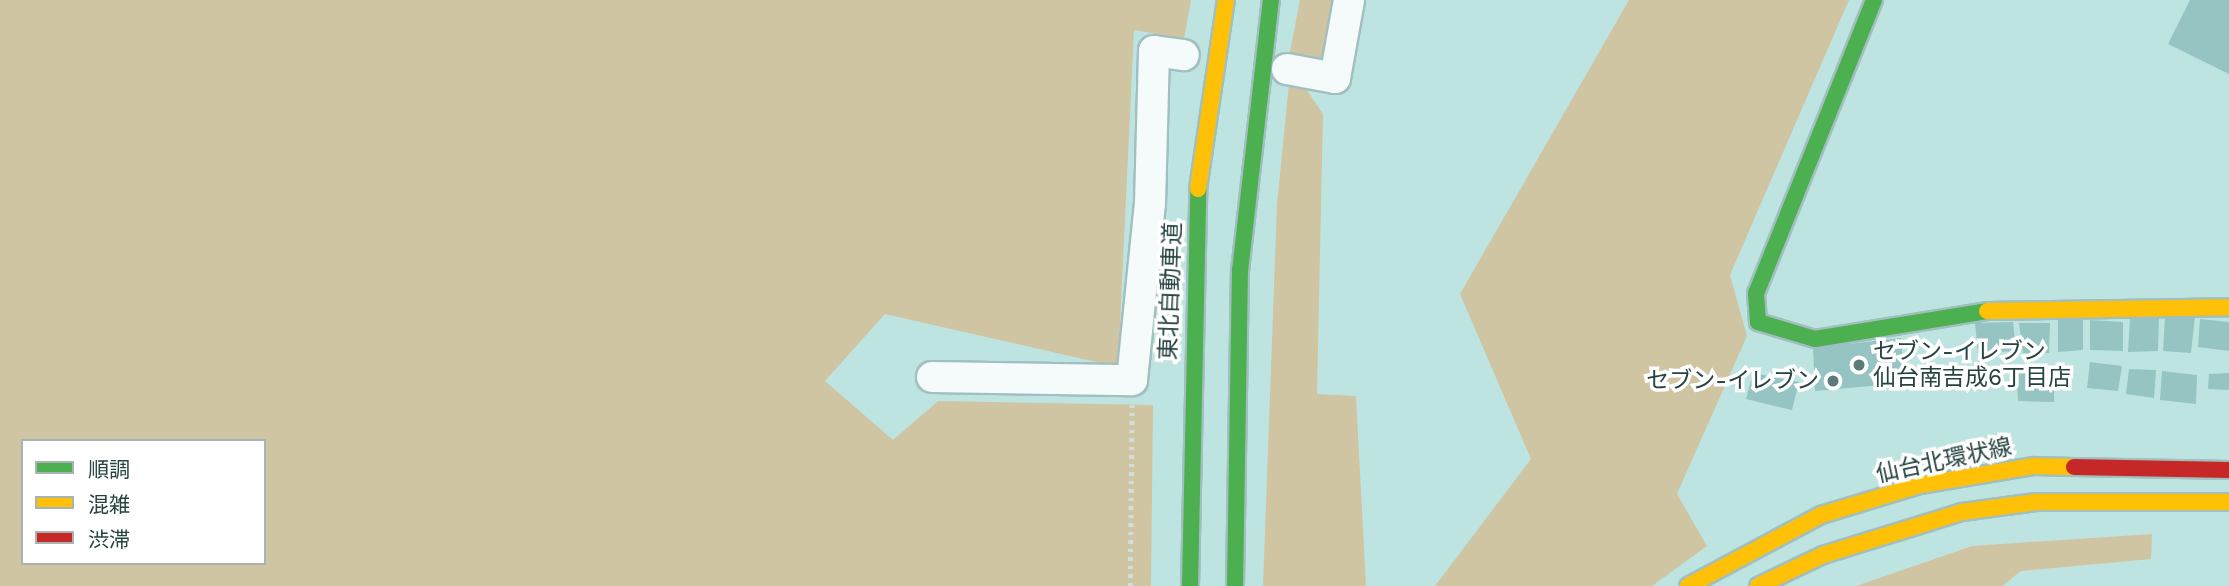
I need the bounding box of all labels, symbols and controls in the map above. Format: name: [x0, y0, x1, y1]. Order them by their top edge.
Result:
street label: 東北自動車道: [1155, 222, 1187, 360]
place label: セブン-イレブン 仙台南吉成6丁目店: [1873, 338, 2071, 392]
marker: セブン-イレブン 仙台南吉成6丁目店: [1851, 357, 1867, 373]
place label: セブン-イレブン: [1646, 367, 1819, 395]
marker: セブン-イレブン: [1825, 373, 1841, 389]
street label: 仙台北環状線: [1874, 433, 2014, 489]
legend: [21, 439, 266, 565]
text: 順調: [88, 457, 130, 482]
text: 混雑: [88, 492, 130, 517]
text: 渋滞: [88, 527, 130, 552]

